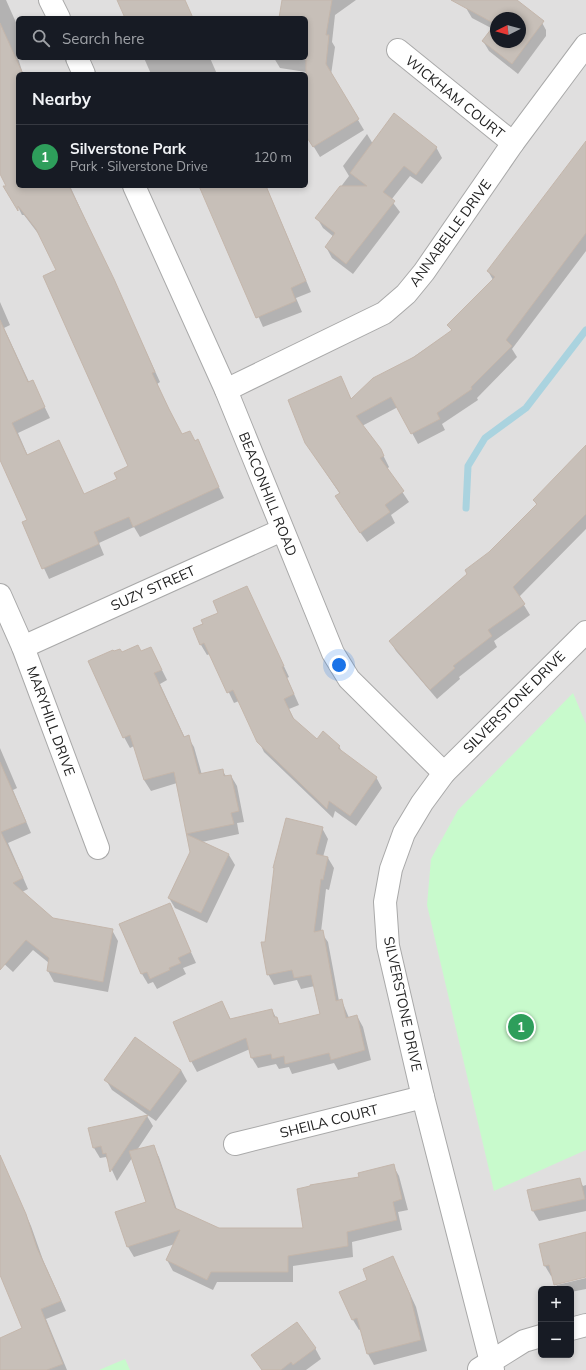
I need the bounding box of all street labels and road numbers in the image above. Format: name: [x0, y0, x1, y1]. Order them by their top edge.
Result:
street label: WICKHAM COURT: [402, 51, 509, 143]
street label: ANNABELLE DRIVE: [405, 176, 495, 290]
street label: BEACONHILL ROAD: [235, 429, 301, 559]
street label: SUZY STREET: [108, 561, 199, 615]
street label: SILVERSTONE DRIVE: [459, 647, 569, 757]
street label: MARYHILL DRIVE: [23, 664, 79, 778]
street label: SILVERSTONE DRIVE: [380, 935, 426, 1073]
street label: SHEILA COURT: [278, 1100, 381, 1142]

